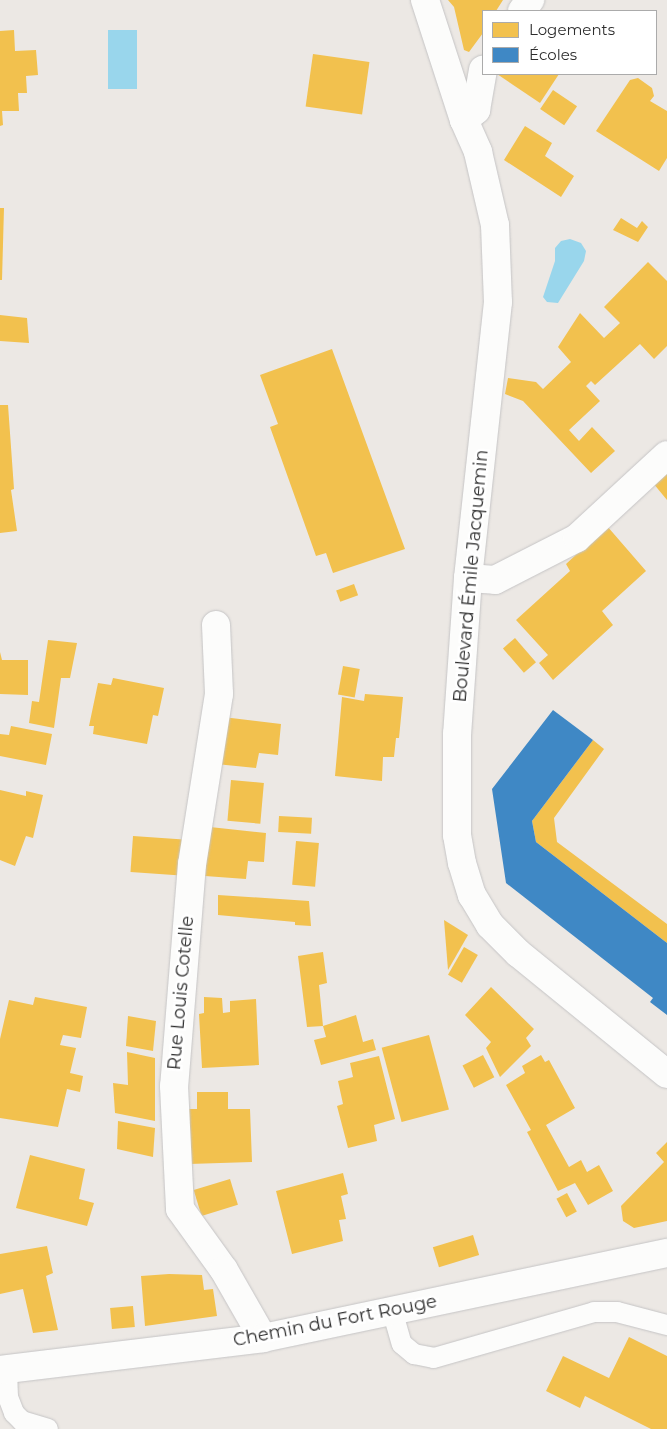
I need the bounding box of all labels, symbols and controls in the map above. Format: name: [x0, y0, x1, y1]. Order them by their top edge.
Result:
legend: [482, 10, 657, 75]
text: Logements: [529, 20, 615, 39]
text: Écoles: [529, 45, 577, 64]
street label: Boulevard Émile Jacquemin: [449, 449, 493, 703]
street label: Rue Louis Cotelle: [163, 915, 199, 1071]
street label: Chemin du Fort Rouge: [231, 1291, 439, 1351]

